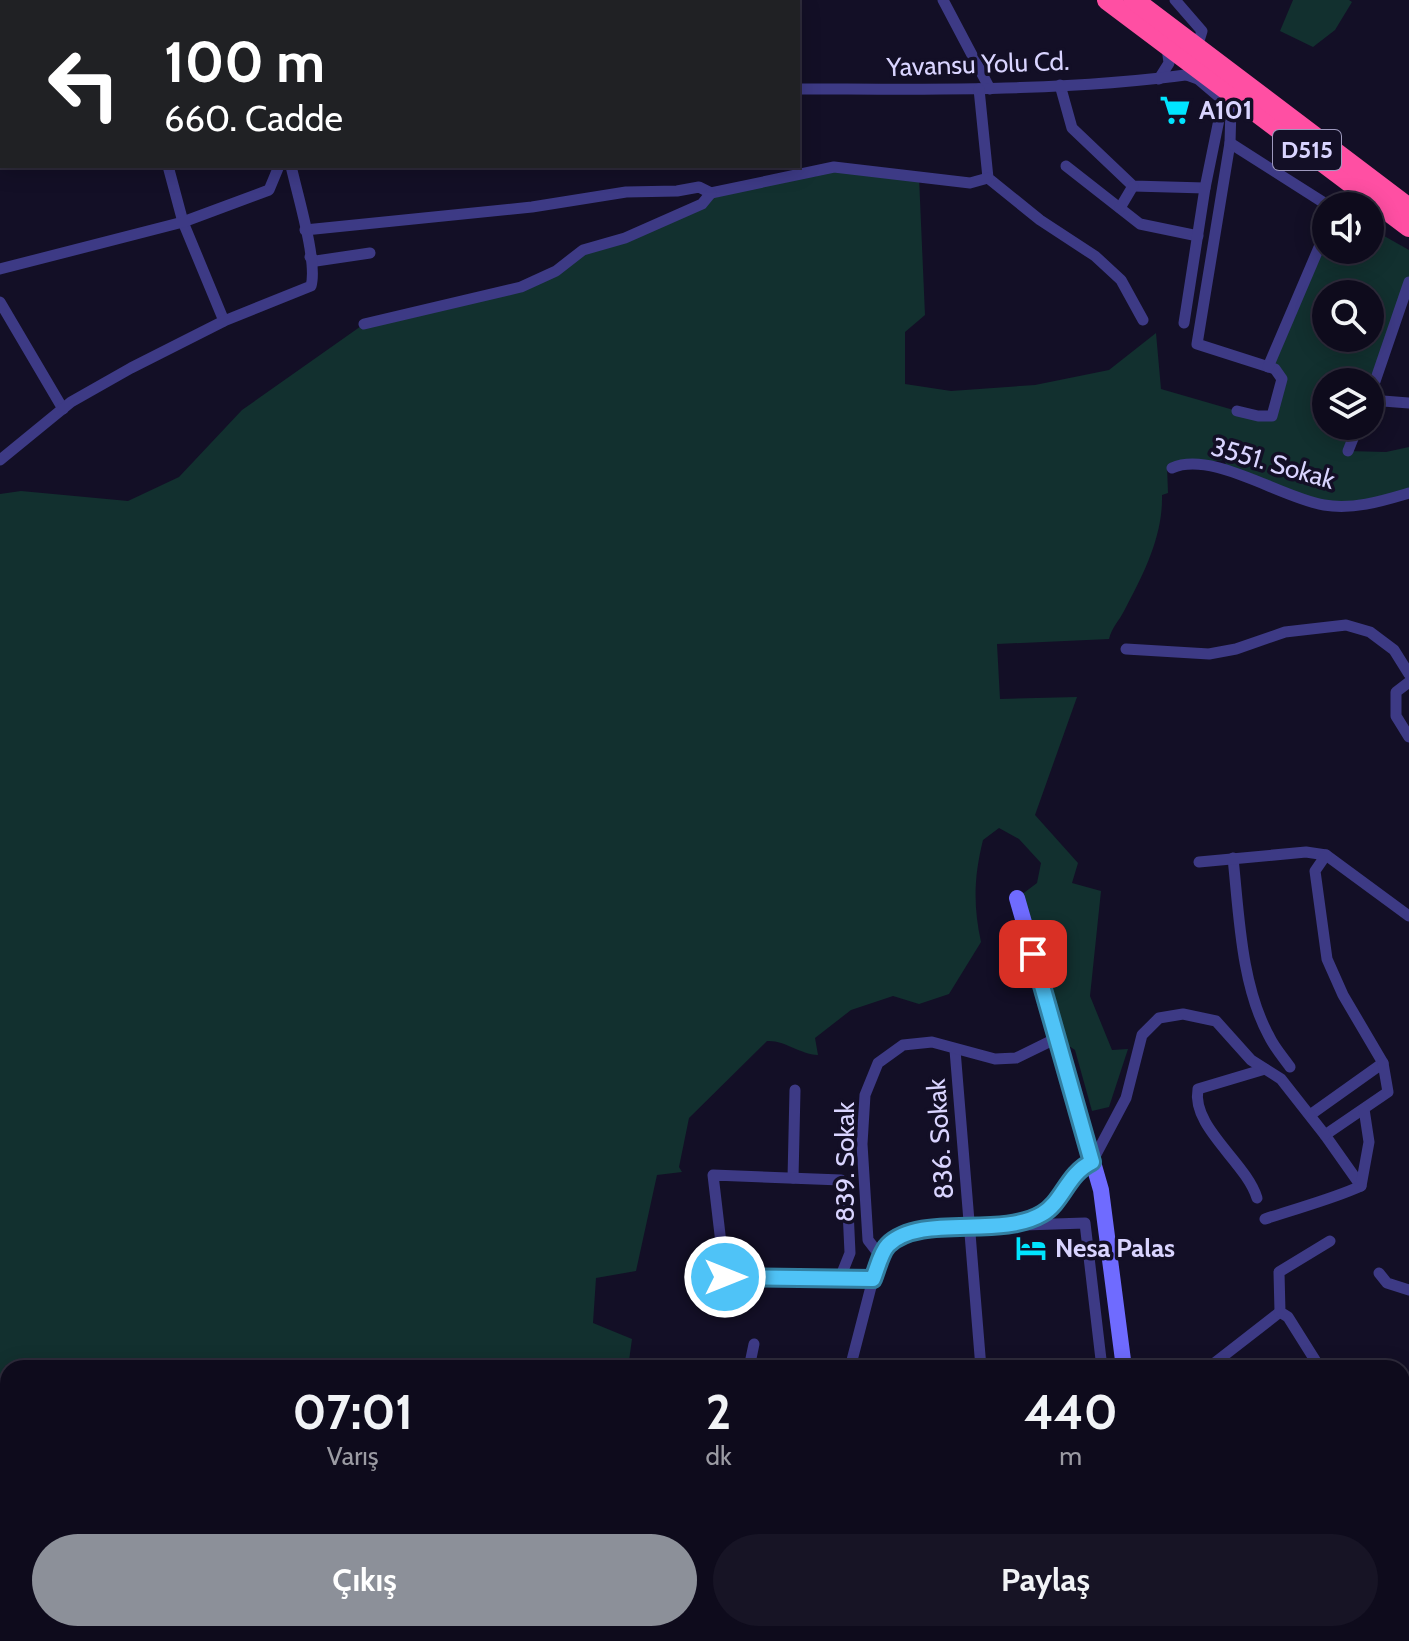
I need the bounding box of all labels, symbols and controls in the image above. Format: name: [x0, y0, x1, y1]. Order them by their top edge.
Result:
text: 100 m: [164, 28, 325, 96]
icon: left: [32, 32, 136, 136]
street label: Yavansu Yolu Cd.: [885, 45, 1070, 83]
supermarket icon: A101: [1158, 93, 1192, 127]
place label: A101: [1199, 94, 1252, 126]
text: 660. Cadde: [164, 96, 343, 140]
road number: D515: [1273, 130, 1341, 170]
map controls: [1312, 192, 1384, 440]
button: sound: [1312, 192, 1384, 264]
button: search: [1312, 280, 1384, 352]
button: layers: [1312, 368, 1384, 440]
street label: 3551. Sokak: [1208, 430, 1339, 496]
pin: [999, 920, 1067, 988]
icon: arrive: [1011, 932, 1055, 976]
street label: 836. Sokak: [920, 1077, 960, 1200]
street label: 839. Sokak: [829, 1101, 861, 1222]
hotel icon: Nesa Palas: [1014, 1231, 1048, 1265]
place label: Nesa Palas: [1055, 1232, 1175, 1264]
position arrow: [683, 1235, 767, 1319]
text: 07:01: [292, 1383, 413, 1441]
text: 2: [706, 1383, 731, 1441]
text: 440: [1024, 1383, 1118, 1441]
text: Varış: [327, 1440, 379, 1472]
text: dk: [706, 1440, 732, 1472]
text: m: [1059, 1440, 1082, 1472]
button: Çıkış: [32, 1534, 697, 1626]
button: Paylaş: [713, 1534, 1378, 1626]

